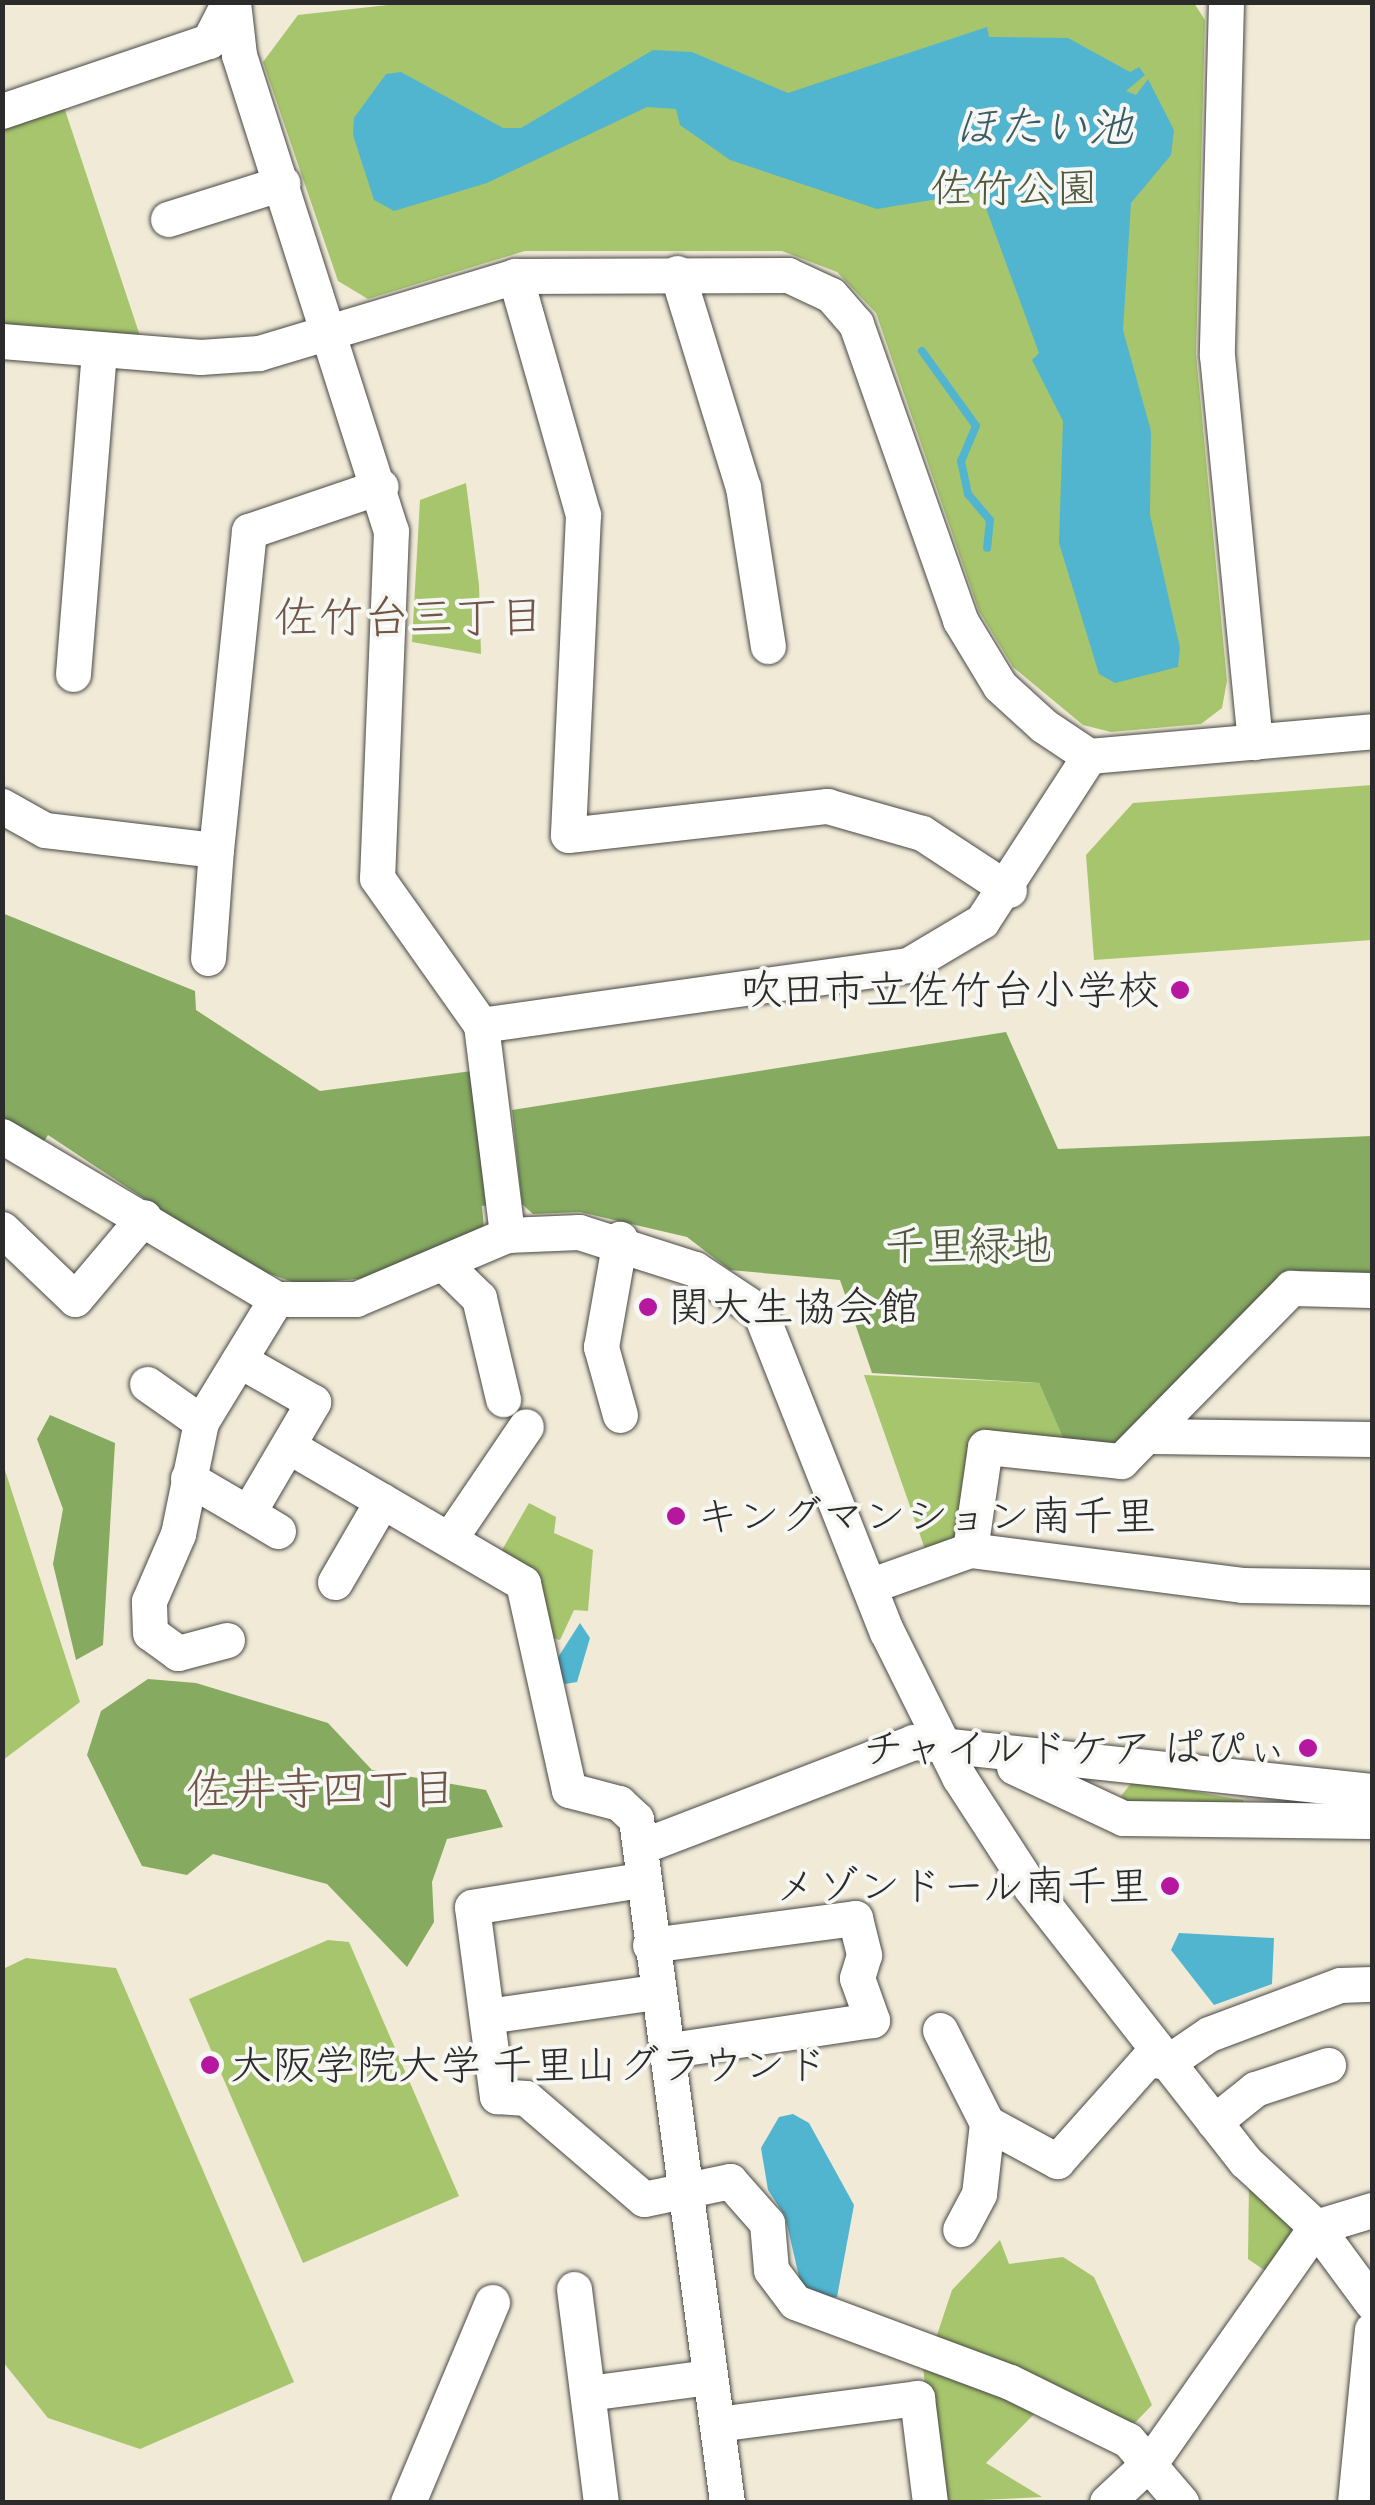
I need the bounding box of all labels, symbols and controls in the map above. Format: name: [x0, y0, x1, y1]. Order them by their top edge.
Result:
water label: ほたい池: [953, 100, 1133, 154]
park label: 佐竹公園: [930, 163, 1098, 213]
district label: 佐竹台三丁目: [274, 590, 544, 644]
place label: 吹田市立佐竹台小学校: [740, 965, 1160, 1015]
marker: 吹田市立佐竹台小学校: [1169, 979, 1191, 1001]
park label: 千里緑地: [884, 1221, 1052, 1271]
place label: 関大生協会館: [668, 1282, 920, 1332]
marker: 関大生協会館: [637, 1296, 659, 1318]
place label: キングマンション南千里: [696, 1491, 1158, 1541]
marker: キングマンション南千里: [665, 1505, 687, 1527]
place label: チャイルドケア ぱぴぃ: [859, 1723, 1288, 1773]
marker: チャイルドケア ぱぴぃ: [1297, 1737, 1319, 1759]
district label: 佐井寺四丁目: [186, 1762, 456, 1816]
place label: メゾンドール南千里: [772, 1861, 1150, 1911]
marker: メゾンドール南千里: [1159, 1875, 1181, 1897]
place label: 大阪学院大学 千里山グラウンド: [230, 2040, 827, 2090]
marker: 大阪学院大学 千里山グラウンド: [199, 2054, 221, 2076]

